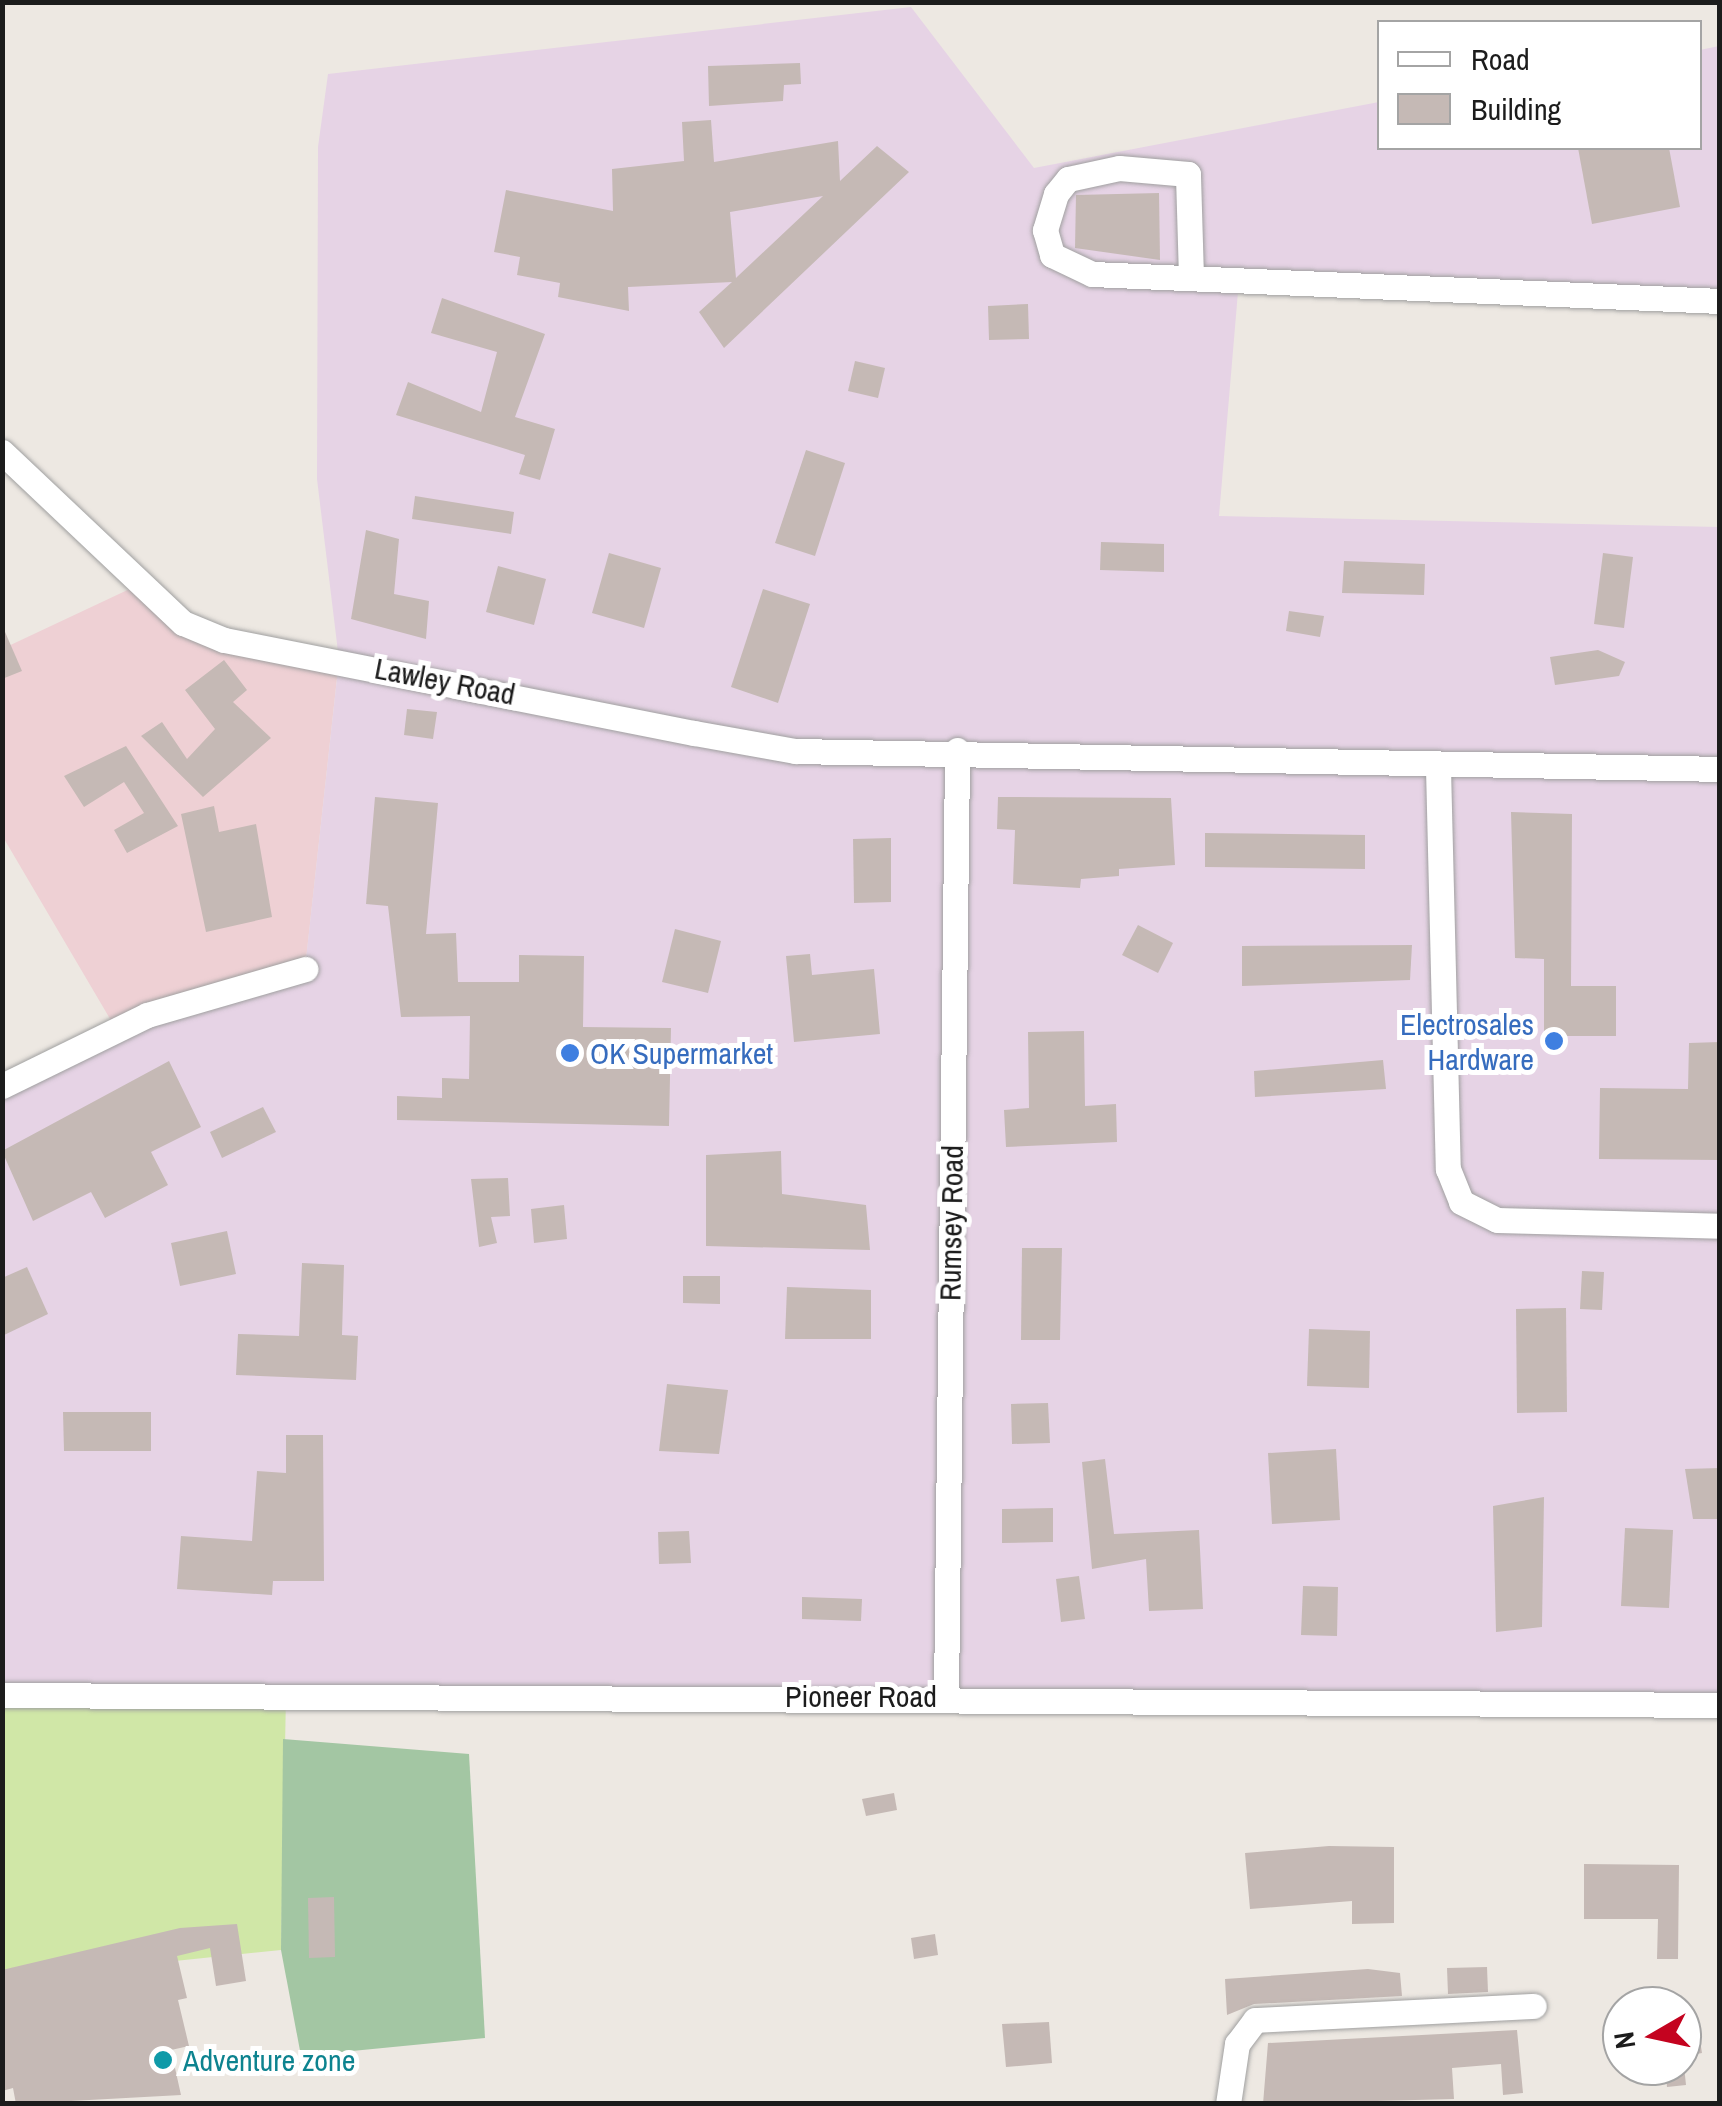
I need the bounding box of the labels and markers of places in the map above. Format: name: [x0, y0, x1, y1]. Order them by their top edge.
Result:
place label: Electrosales Hardware: [1400, 1006, 1534, 1076]
marker: Electrosales Hardware: [1543, 1030, 1565, 1052]
place label: OK Supermarket: [590, 1035, 773, 1071]
marker: OK Supermarket: [559, 1042, 581, 1064]
place label: Adventure zone: [183, 2042, 355, 2078]
marker: Adventure zone: [152, 2049, 174, 2071]

